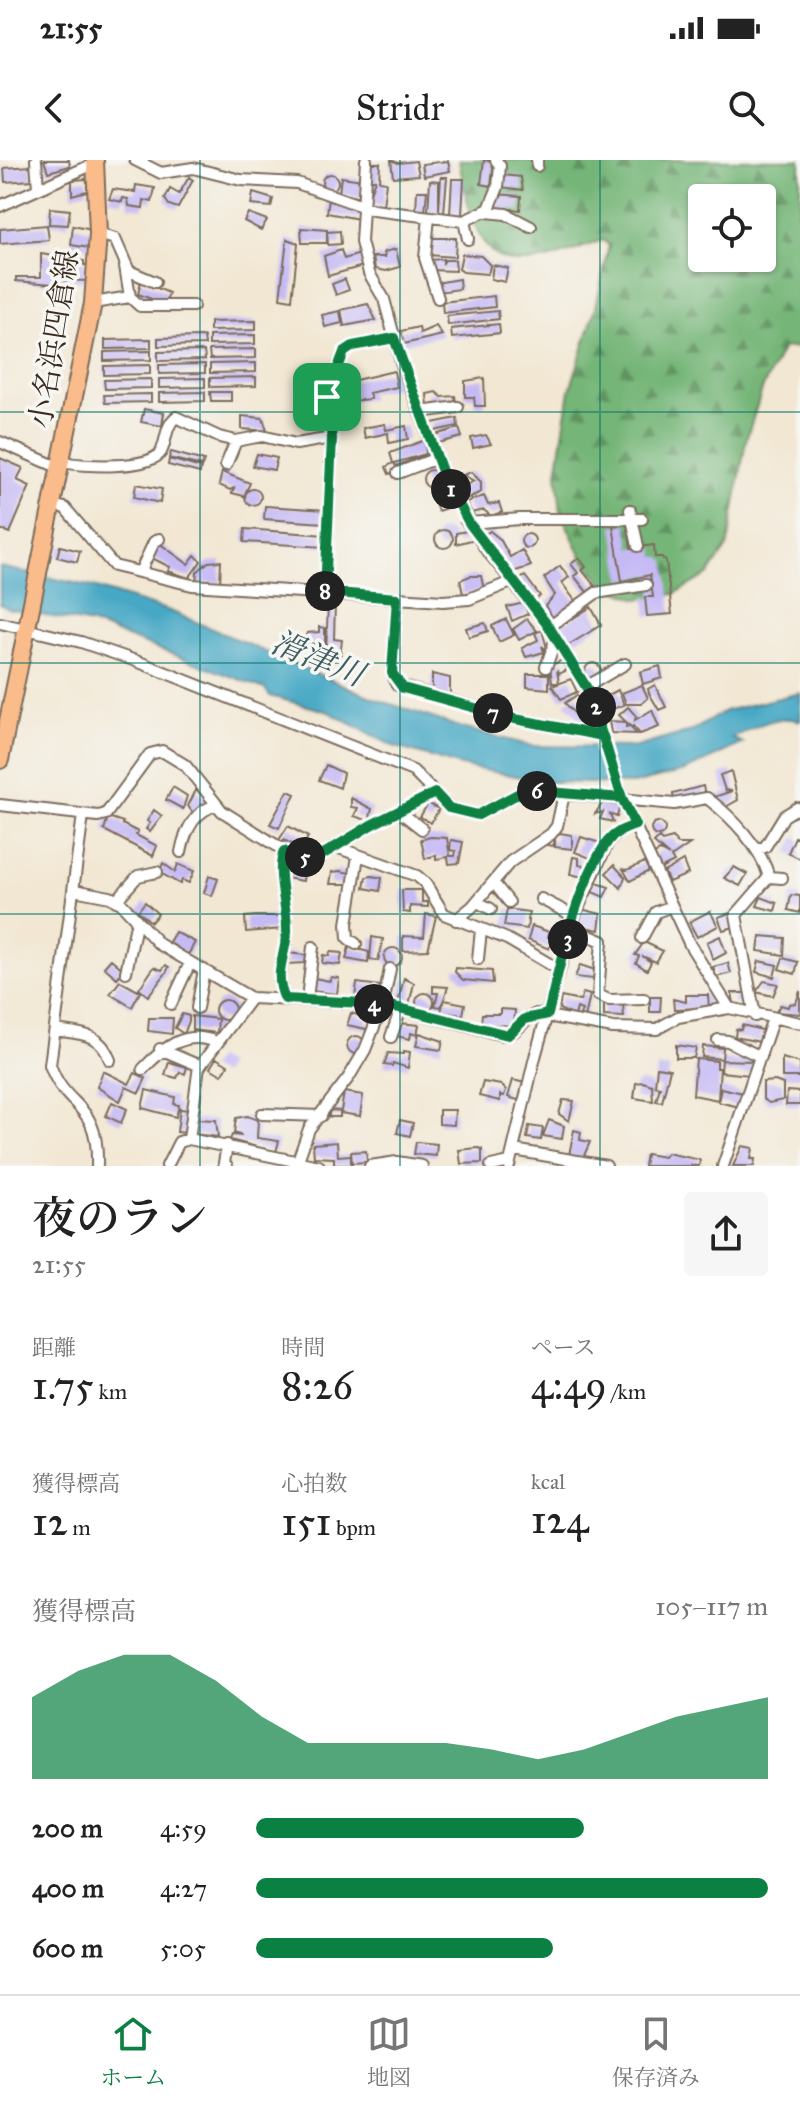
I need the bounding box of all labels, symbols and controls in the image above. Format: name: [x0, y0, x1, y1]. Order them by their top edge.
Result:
text: 21:55: [40, 10, 102, 46]
icon: back: [32, 86, 76, 130]
text: Stridr: [356, 86, 444, 130]
icon: search: [724, 86, 768, 130]
map controls: [688, 184, 776, 272]
button: locate: [688, 184, 776, 272]
street label: 小名浜四倉線: [22, 247, 86, 431]
pin: [293, 363, 361, 431]
icon: arrive: [305, 375, 349, 419]
pin: 1: [431, 469, 471, 509]
text: 1: [447, 475, 455, 502]
pin: 8: [305, 571, 345, 611]
text: 8: [319, 577, 331, 604]
water label: 滑津川: [266, 622, 372, 696]
pin: 2: [576, 687, 616, 727]
pin: 7: [473, 693, 513, 733]
text: 2: [591, 693, 601, 720]
text: 7: [487, 699, 499, 726]
pin: 6: [517, 771, 557, 811]
text: 6: [531, 777, 543, 804]
pin: 5: [285, 837, 325, 877]
text: 5: [300, 843, 310, 870]
pin: 3: [548, 919, 588, 959]
text: 3: [564, 925, 572, 952]
pin: 4: [354, 984, 394, 1024]
text: 4: [368, 990, 380, 1017]
text: 夜のラン: [32, 1191, 208, 1245]
button: share: [684, 1192, 768, 1276]
text: 21:55: [32, 1248, 86, 1280]
text: 距離: [32, 1334, 76, 1361]
text: 時間: [281, 1334, 325, 1361]
text: ペース: [531, 1334, 596, 1361]
text: 1.75: [32, 1361, 94, 1410]
text: 8:26: [281, 1361, 353, 1410]
text: 4:49: [531, 1361, 607, 1410]
text: km: [94, 1378, 127, 1405]
text: /km: [607, 1378, 646, 1405]
text: kcal: [531, 1468, 565, 1495]
text: 獲得標高: [32, 1470, 120, 1497]
text: 心拍数: [281, 1470, 347, 1497]
text: 124: [531, 1495, 588, 1544]
text: 12: [32, 1497, 68, 1546]
text: 151: [281, 1497, 331, 1546]
text: m: [68, 1514, 91, 1541]
text: bpm: [331, 1514, 376, 1541]
text: 105–117 m: [655, 1590, 768, 1622]
text: 獲得標高: [32, 1595, 136, 1627]
text: 200 m: [32, 1812, 103, 1844]
text: 4:59: [160, 1812, 207, 1844]
text: 400 m: [32, 1872, 104, 1904]
text: 4:27: [160, 1872, 207, 1904]
text: 600 m: [32, 1932, 103, 1964]
text: 5:05: [160, 1932, 206, 1964]
tab: ホーム: [100, 2012, 166, 2091]
tab: 地図: [367, 2012, 411, 2091]
tab: 保存済み: [612, 2012, 700, 2091]

